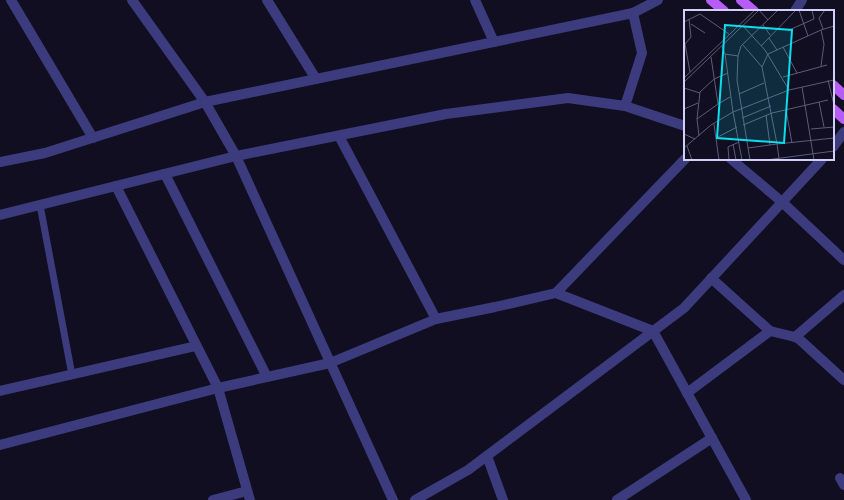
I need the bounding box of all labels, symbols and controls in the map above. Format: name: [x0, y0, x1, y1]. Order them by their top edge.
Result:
inset map: [684, 10, 834, 160]

